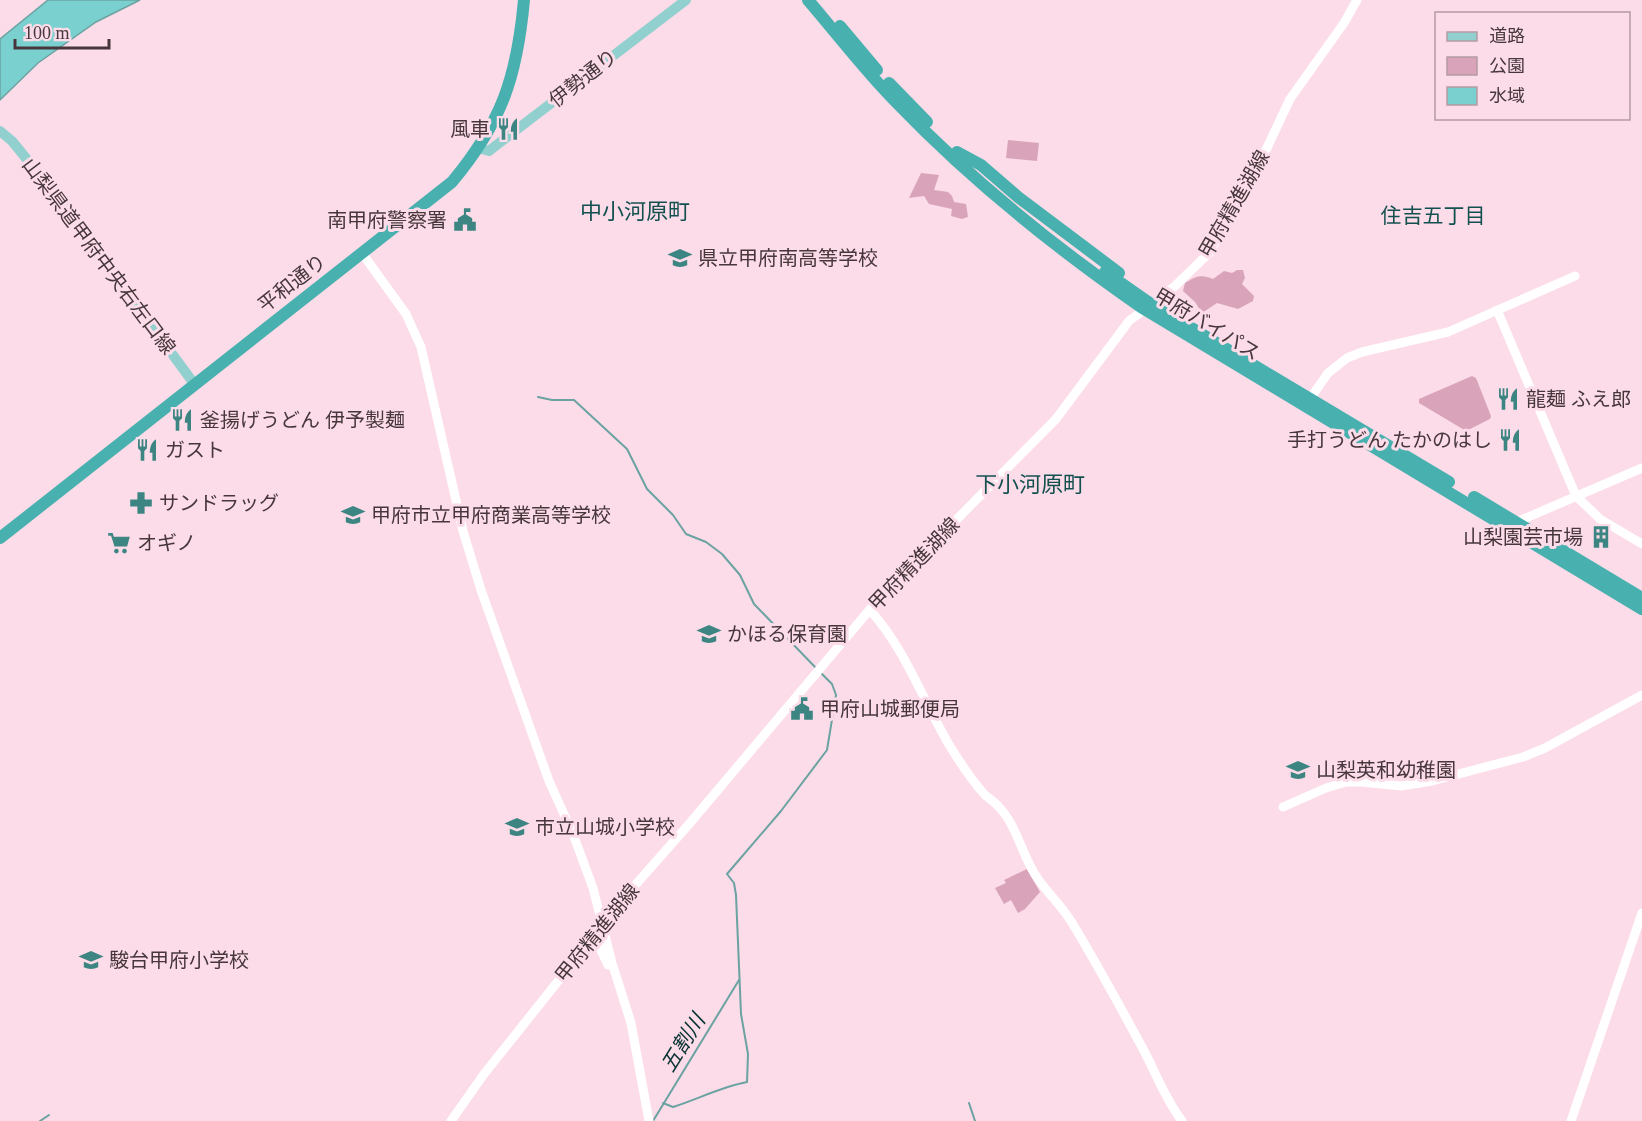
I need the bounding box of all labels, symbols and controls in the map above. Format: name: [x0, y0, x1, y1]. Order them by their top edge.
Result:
scale bar: [15, 12, 110, 50]
legend: [1435, 12, 1630, 120]
text: 100 m: [24, 23, 70, 43]
text: 道路: [1489, 26, 1525, 46]
street label: 伊勢通り: [545, 45, 621, 111]
text: 公園: [1489, 56, 1525, 76]
text: 水域: [1489, 86, 1525, 106]
restaurant icon: 風車: [495, 116, 521, 142]
place label: 風車: [450, 118, 490, 140]
street label: 甲府精進湖線: [1194, 147, 1274, 261]
street label: 山梨県道甲府中央右左口線: [18, 154, 180, 358]
district label: 中小河原町: [580, 199, 690, 224]
district label: 住吉五丁目: [1381, 204, 1486, 228]
public building icon: 南甲府警察署: [452, 207, 478, 233]
place label: 南甲府警察署: [327, 209, 447, 231]
school or university icon: 県立甲府南高等学校: [667, 245, 693, 271]
place label: 県立甲府南高等学校: [698, 247, 878, 269]
street label: 平和通り: [254, 250, 330, 316]
street label: 甲府バイパス: [1150, 284, 1264, 364]
restaurant icon: 龍麺 ふえ郎: [1495, 386, 1521, 412]
place label: 龍麺 ふえ郎: [1526, 388, 1631, 410]
restaurant icon: 釜揚げうどん 伊予製麺: [169, 407, 195, 433]
place label: 釜揚げうどん 伊予製麺: [200, 409, 405, 431]
restaurant icon: 手打うどん たかのはし: [1497, 427, 1523, 453]
place label: 手打うどん たかのはし: [1287, 429, 1492, 451]
restaurant icon: ガスト: [134, 437, 160, 463]
place label: ガスト: [165, 439, 225, 461]
district label: 下小河原町: [975, 472, 1085, 497]
pharmacy icon: サンドラッグ: [128, 490, 154, 516]
place label: サンドラッグ: [159, 492, 279, 514]
school or university icon: 甲府市立甲府商業高等学校: [340, 502, 366, 528]
place label: 甲府市立甲府商業高等学校: [371, 504, 611, 526]
street label: 甲府精進湖線: [864, 513, 964, 615]
building icon: 山梨園芸市場: [1588, 524, 1614, 550]
place label: 山梨園芸市場: [1463, 526, 1583, 548]
supermarket icon: オギノ: [106, 530, 132, 556]
place label: オギノ: [137, 532, 196, 554]
school or university icon: かほる保育園: [696, 621, 722, 647]
place label: かほる保育園: [727, 623, 847, 645]
public building icon: 甲府山城郵便局: [789, 696, 815, 722]
place label: 甲府山城郵便局: [820, 698, 960, 720]
school or university icon: 山梨英和幼稚園: [1285, 757, 1311, 783]
place label: 山梨英和幼稚園: [1316, 759, 1456, 781]
school or university icon: 市立山城小学校: [504, 814, 530, 840]
place label: 市立山城小学校: [535, 816, 675, 838]
street label: 甲府精進湖線: [551, 879, 643, 987]
school or university icon: 駿台甲府小学校: [78, 947, 104, 973]
place label: 駿台甲府小学校: [109, 949, 249, 971]
water label: 五割川: [656, 1008, 711, 1076]

